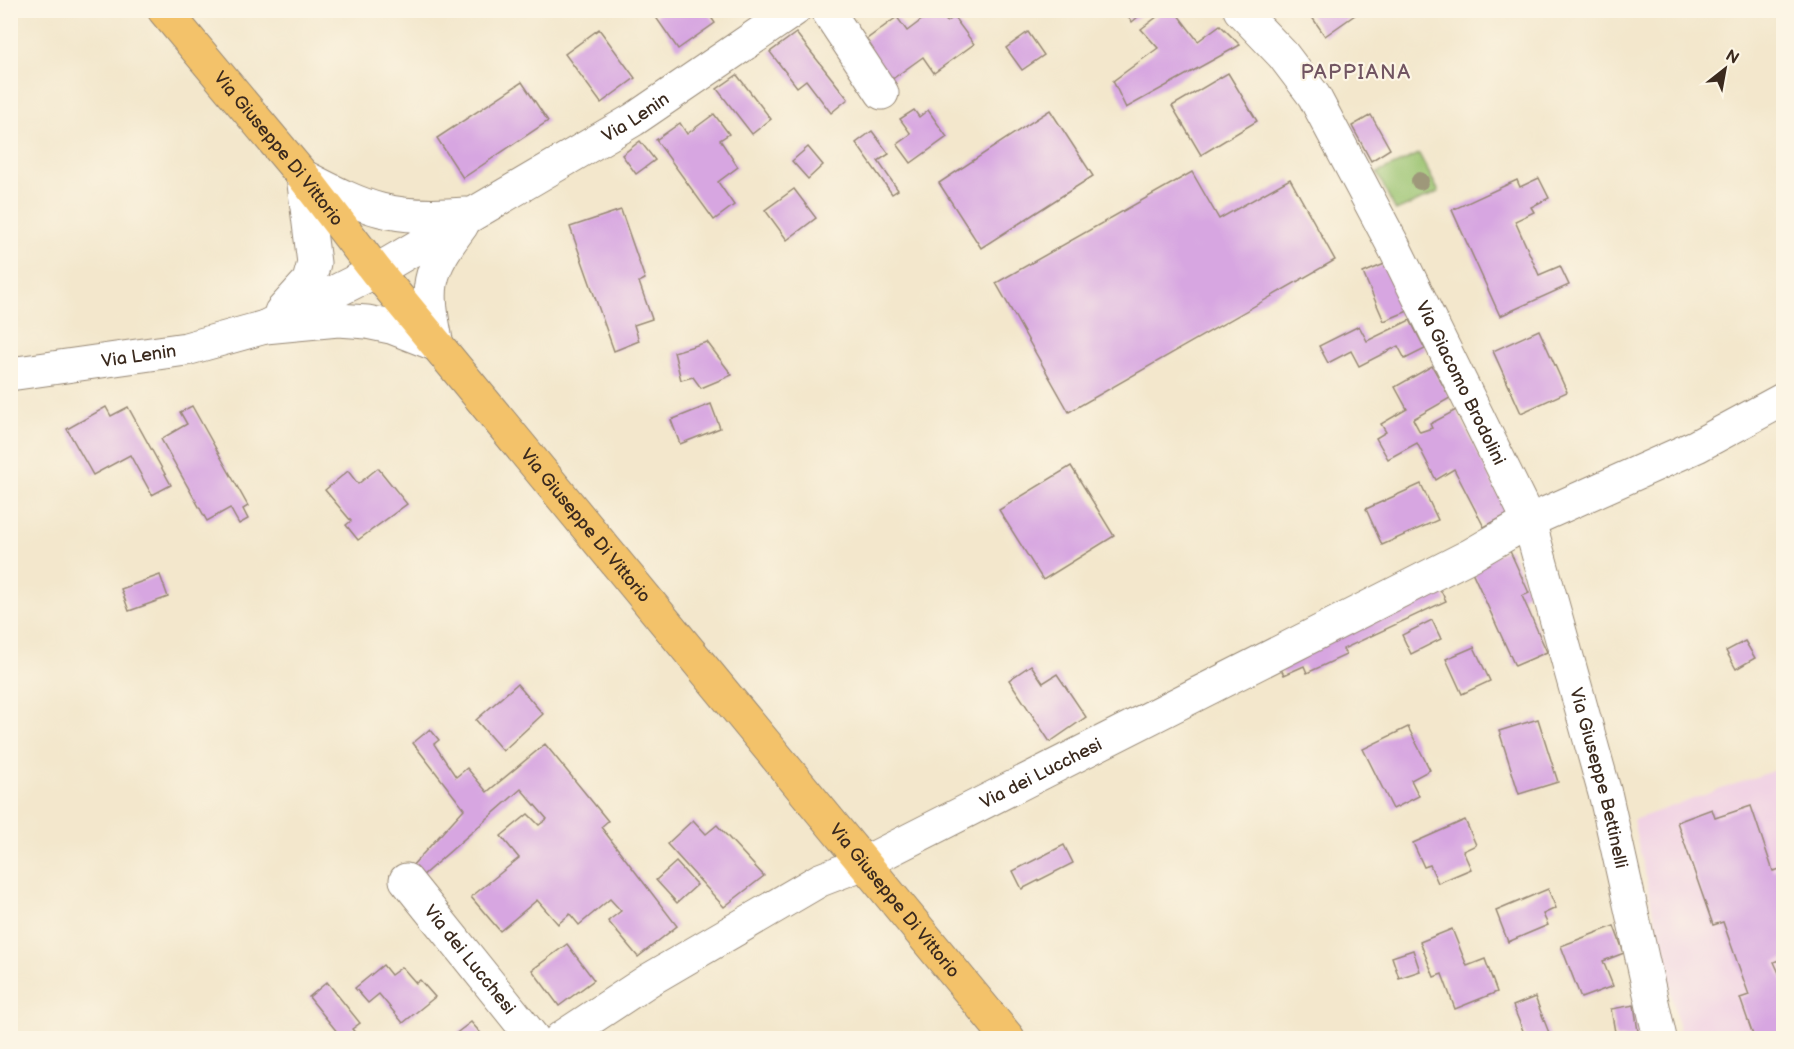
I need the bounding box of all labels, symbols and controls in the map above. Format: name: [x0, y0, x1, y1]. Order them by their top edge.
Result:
north arrow: [1695, 39, 1755, 99]
text: N: [1722, 46, 1742, 69]
district label: PAPPIANA: [1300, 60, 1412, 85]
street label: Via Giuseppe Di Vittorio: [209, 68, 347, 230]
street label: Via Lenin: [599, 88, 673, 147]
street label: Via Giacomo Brodolini: [1411, 298, 1510, 468]
street label: Via Lenin: [100, 341, 178, 372]
street label: Via Giuseppe Di Vittorio: [516, 445, 655, 607]
street label: Via Giuseppe Bettinelli: [1565, 686, 1632, 870]
street label: Via dei Lucchesi: [977, 734, 1106, 813]
street label: Via Giuseppe Di Vittorio: [825, 820, 964, 982]
street label: Via dei Lucchesi: [419, 901, 520, 1019]

